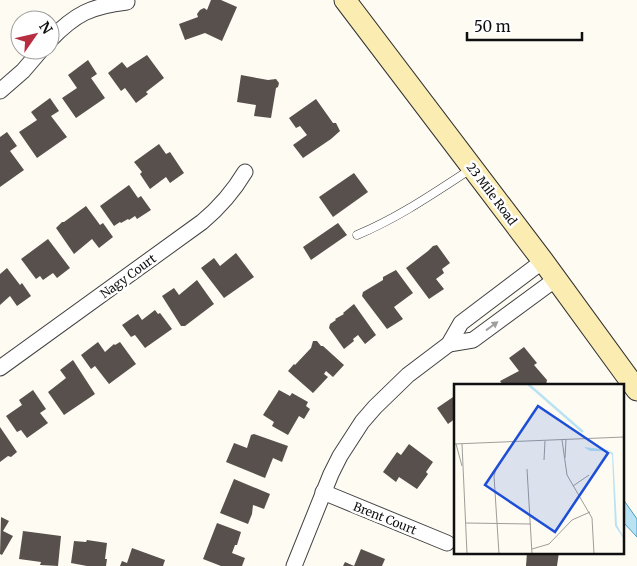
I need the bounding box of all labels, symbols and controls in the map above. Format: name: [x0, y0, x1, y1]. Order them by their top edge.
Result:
north arrow: [10, 10, 60, 60]
scale bar: [467, 10, 582, 42]
text: 50 m: [474, 17, 511, 36]
text: N: [35, 18, 56, 37]
street label: 23 Mile Road: [464, 160, 520, 228]
street label: Nagy Court: [97, 251, 159, 301]
one-way arrow: [485, 321, 499, 331]
inset map: [454, 384, 624, 554]
street label: Brent Court: [351, 499, 419, 538]

